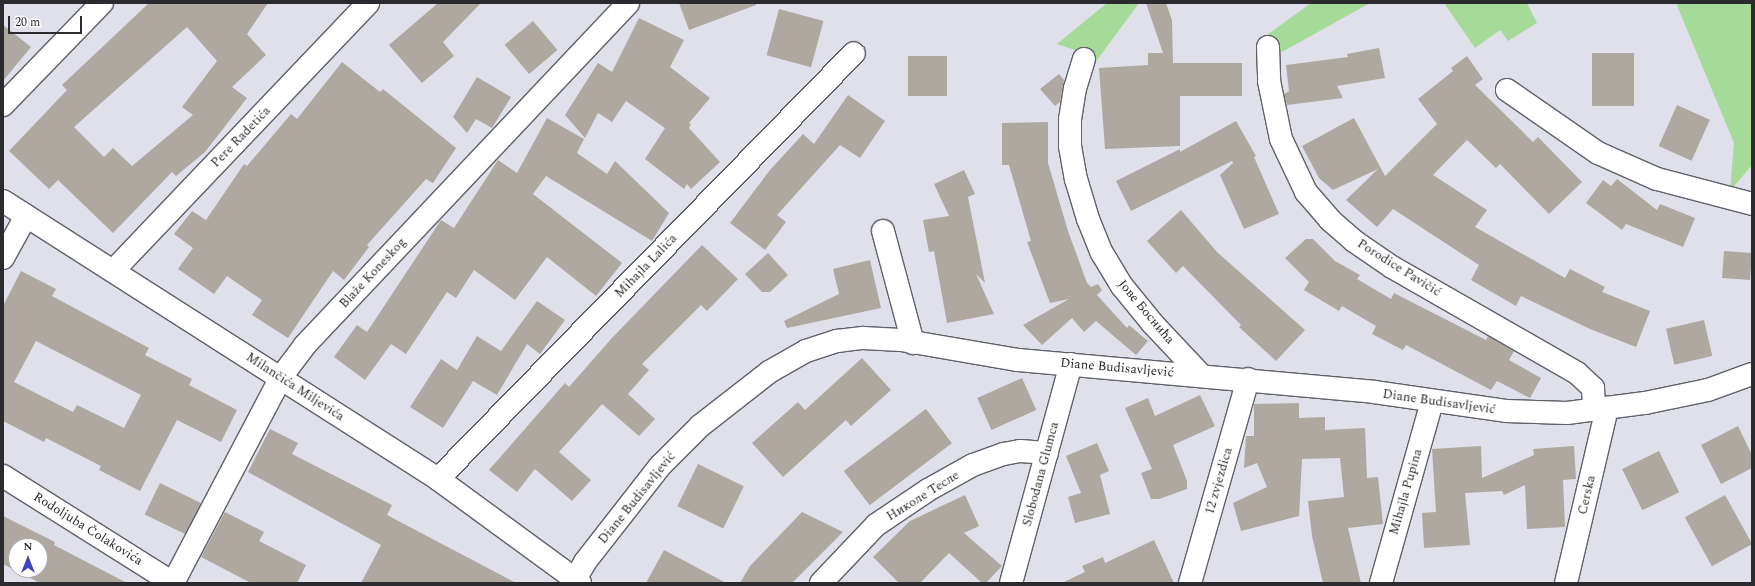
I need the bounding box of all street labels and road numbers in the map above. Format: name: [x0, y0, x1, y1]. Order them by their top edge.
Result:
street label: Pere Radetića: [208, 103, 274, 171]
street label: Mihajla Lalića: [612, 231, 680, 301]
street label: Blaže Koneskog: [336, 234, 410, 312]
street label: Porodice Pavičić: [1354, 236, 1444, 300]
street label: Јове Боснића: [1115, 277, 1177, 347]
street label: Milančića Miljevića: [243, 349, 347, 425]
street label: Diane Budisavljević: [1060, 355, 1174, 381]
street label: Diane Budisavljević: [1382, 386, 1496, 418]
street label: Slobodana Glumca: [1020, 420, 1062, 528]
street label: 12 zvjezdica: [1202, 446, 1236, 516]
street label: Mihajla Pupina: [1386, 447, 1426, 537]
street label: Diane Budisavljević: [595, 449, 679, 547]
street label: Николе Тесле: [884, 467, 962, 525]
street label: Cerska: [1575, 474, 1599, 516]
street label: Rodoljuba Čolakovića: [31, 489, 145, 569]

